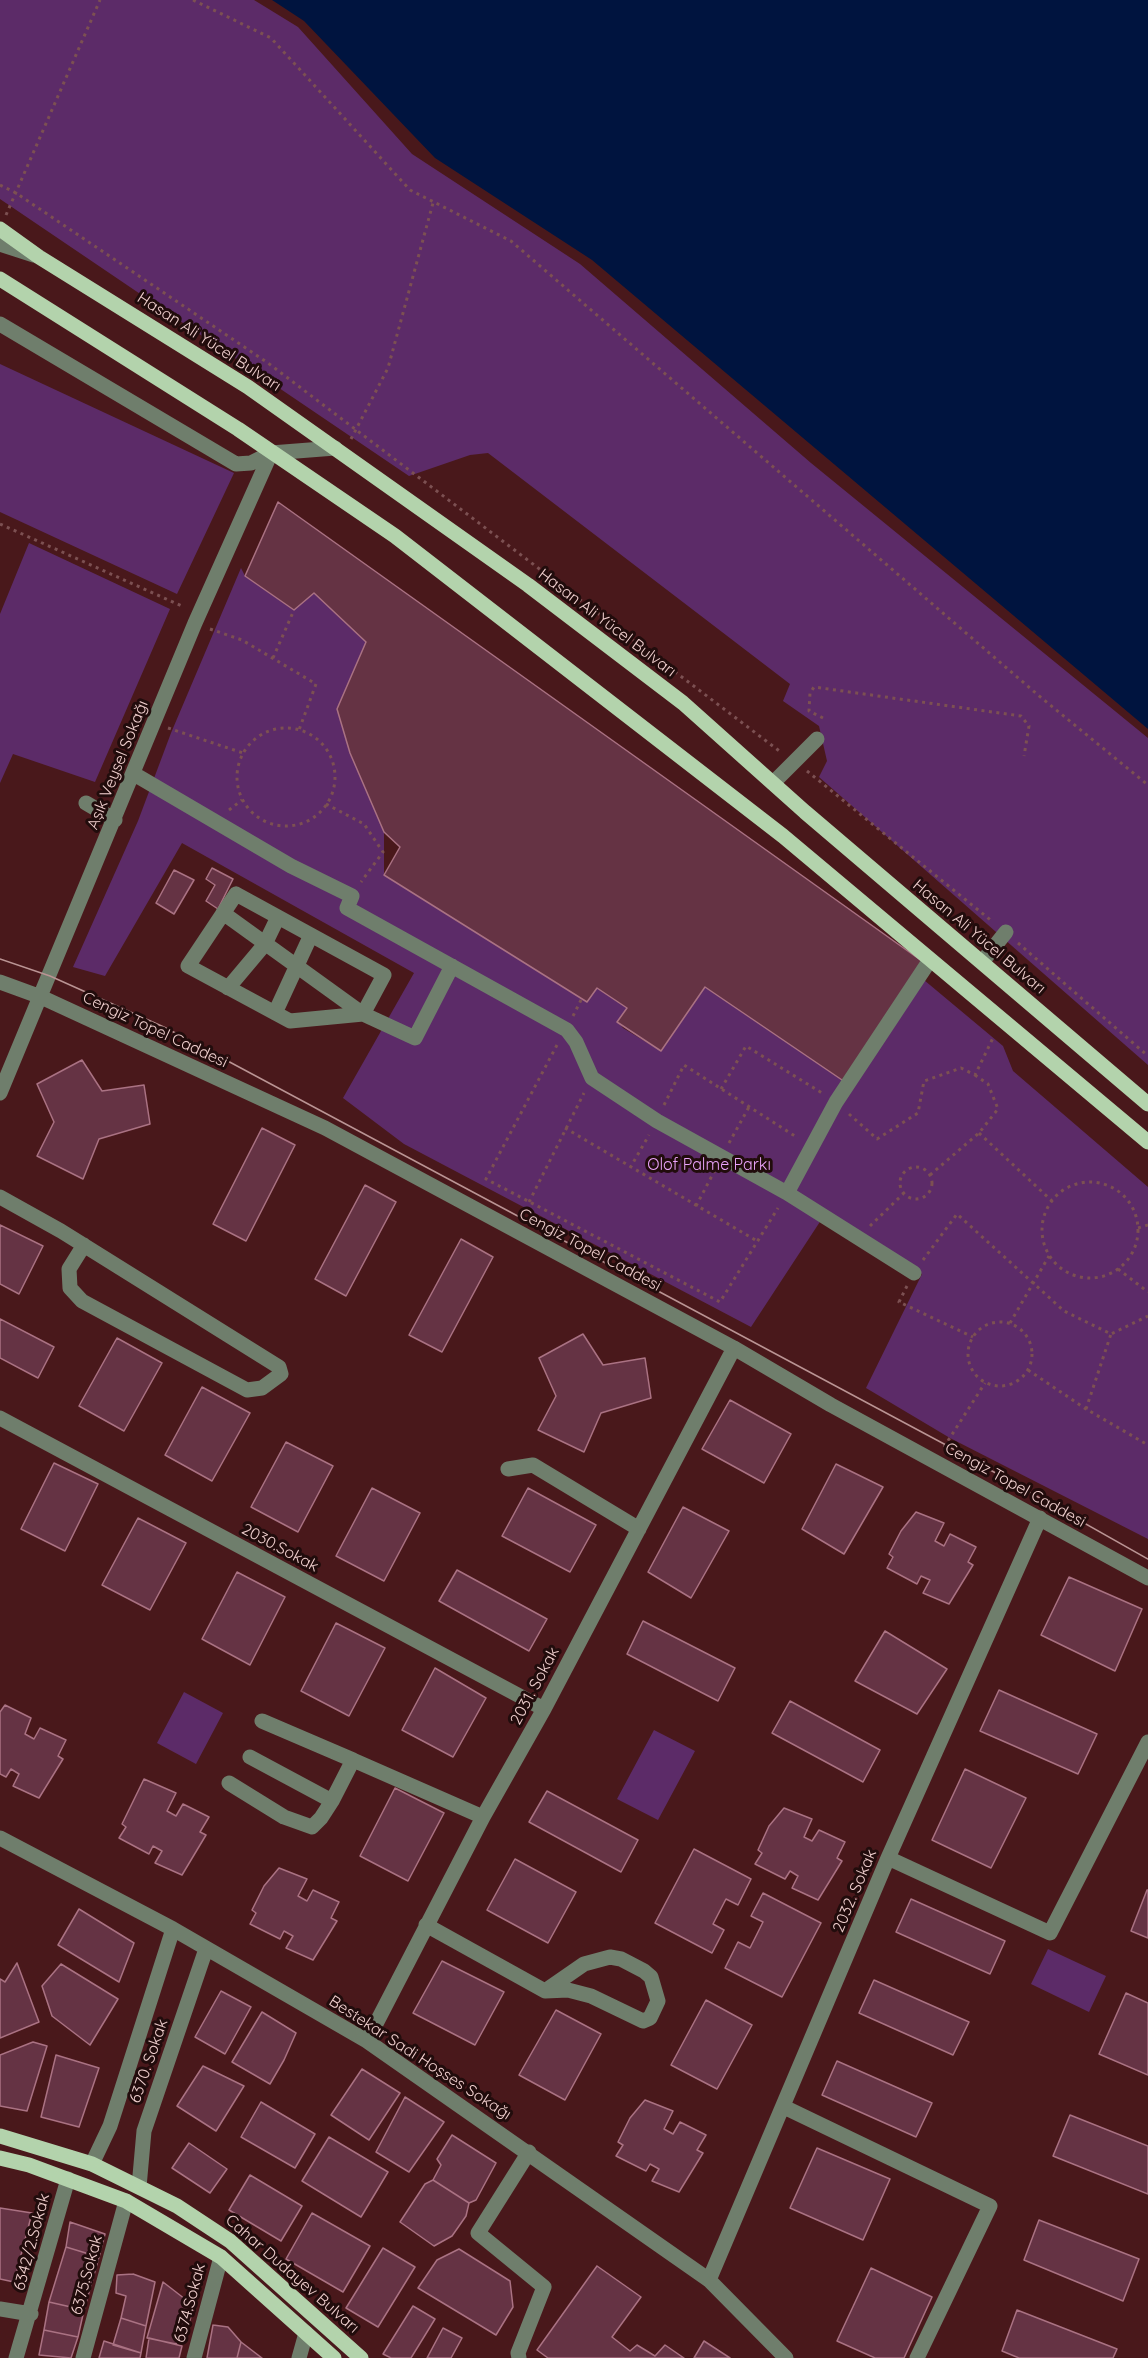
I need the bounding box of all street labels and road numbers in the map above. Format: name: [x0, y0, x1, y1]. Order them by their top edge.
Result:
street label: Hasan Ali Yücel Bulvarı: [133, 288, 285, 396]
street label: Hasan Ali Yücel Bulvarı: [534, 565, 680, 681]
street label: Aşık Veysel Sokağı: [83, 698, 153, 832]
street label: Hasan Ali Yücel Bulvarı: [909, 876, 1049, 998]
street label: Cengiz Topel Caddesi: [79, 988, 231, 1072]
street label: Cengiz Topel Caddesi: [516, 1204, 664, 1296]
street label: Cengiz Topel Caddesi: [941, 1438, 1089, 1532]
street label: 2030.Sokak: [238, 1520, 322, 1576]
street label: 2031. Sokak: [506, 1644, 564, 1728]
street label: 2032. Sokak: [829, 1847, 881, 1935]
street label: Bestekar Sadi Hoşses Sokağı: [325, 1992, 515, 2124]
street label: 6370. Sokak: [126, 2017, 172, 2105]
street label: 6342/2.Sokak: [10, 2191, 54, 2293]
street label: Cahar Dudayev Bulvarı: [221, 2211, 363, 2337]
street label: 6375.Sokak: [67, 2233, 107, 2317]
street label: 6374.Sokak: [170, 2261, 210, 2345]

